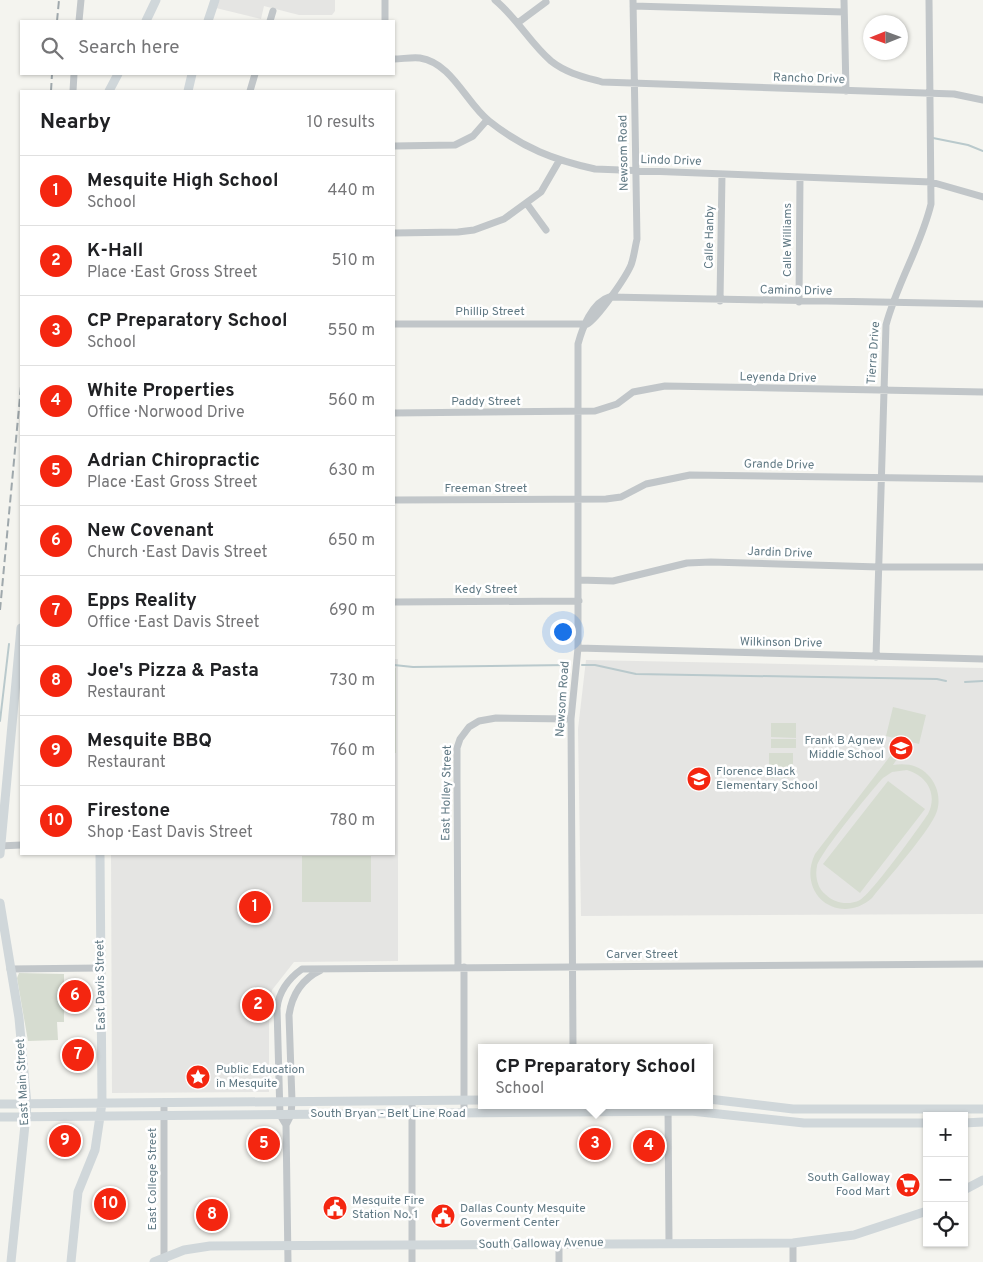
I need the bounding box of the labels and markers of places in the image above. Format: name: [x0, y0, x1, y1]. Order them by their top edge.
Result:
place label: Frank B Agnew Middle School: [804, 733, 884, 763]
school or university icon: Frank B Agnew Middle School: [888, 735, 914, 761]
place label: Florence Black Elementary School: [716, 764, 818, 794]
school or university icon: Florence Black Elementary School: [686, 766, 712, 792]
pin: 1: [239, 888, 271, 926]
pin: 6: [59, 977, 91, 1015]
pin: 2: [242, 986, 274, 1024]
pin: 7: [62, 1036, 94, 1074]
place label: Public Education in Mesquite: [216, 1062, 305, 1092]
place icon: Public Education in Mesquite: [185, 1064, 211, 1090]
pin: 9: [49, 1122, 81, 1160]
pin: 5: [248, 1125, 280, 1163]
pin: 3: [579, 1125, 611, 1163]
pin: 4: [633, 1127, 665, 1165]
place label: South Galloway Food Mart: [807, 1170, 890, 1200]
supermarket icon: South Galloway Food Mart: [895, 1172, 921, 1198]
pin: 10: [94, 1185, 126, 1223]
place label: Mesquite Fire Station No. 1: [352, 1193, 424, 1223]
public building icon: Mesquite Fire Station No. 1: [322, 1195, 348, 1221]
pin: 8: [196, 1196, 228, 1234]
place label: Dallas County Mesquite Goverment Center: [460, 1201, 586, 1231]
public building icon: Dallas County Mesquite Goverment Center: [430, 1203, 456, 1229]

